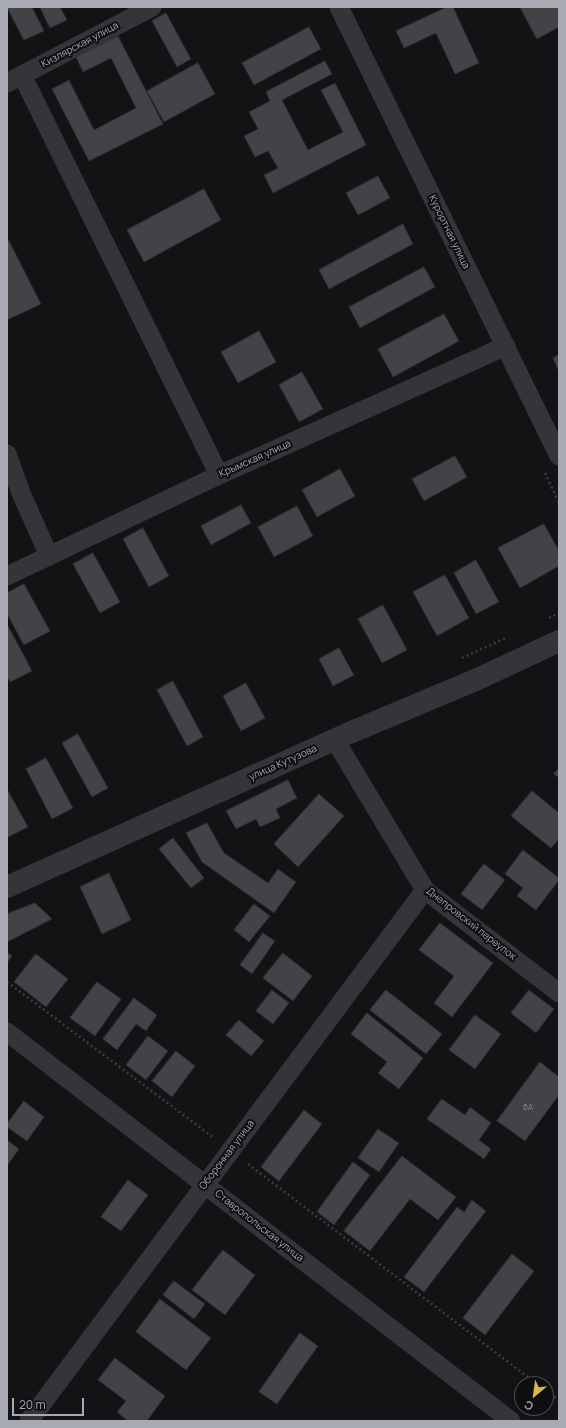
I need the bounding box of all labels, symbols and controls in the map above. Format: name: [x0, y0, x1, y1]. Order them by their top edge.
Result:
street label: Кизлярская улица: [39, 20, 121, 70]
street label: Курортная улица: [426, 193, 472, 271]
street label: Крымская улица: [217, 438, 293, 480]
street label: улица Кутузова: [247, 743, 319, 783]
street label: Днепровский переулок: [424, 885, 518, 963]
house number: 6А: [523, 1103, 533, 1113]
street label: Оборонная улица: [197, 1118, 257, 1192]
street label: Ставропольская улица: [212, 1188, 306, 1264]
north arrow: [514, 1376, 554, 1416]
scale bar: [14, 1390, 86, 1416]
text: 20 m: [19, 1396, 46, 1413]
text: С: [521, 1398, 536, 1415]

